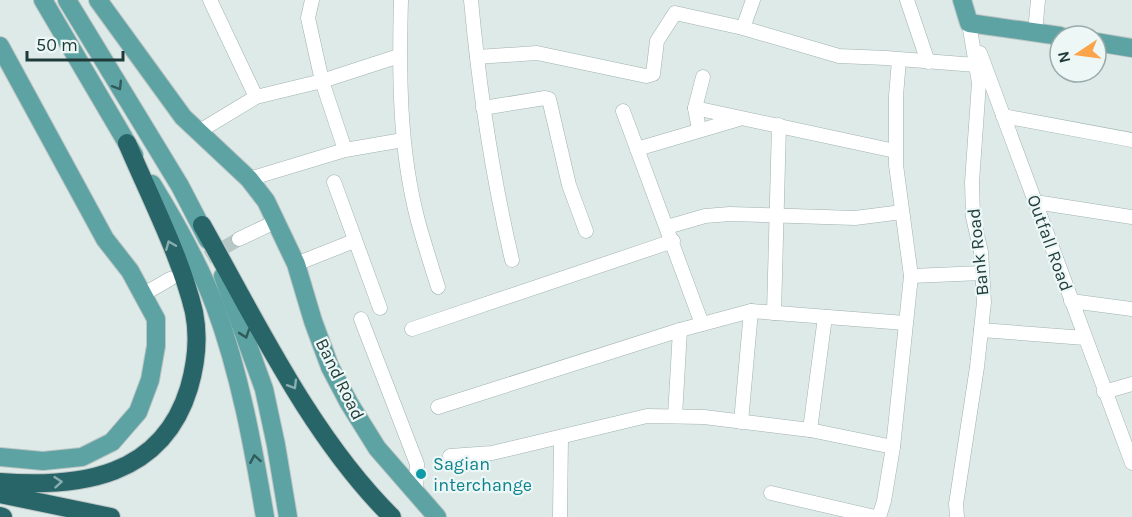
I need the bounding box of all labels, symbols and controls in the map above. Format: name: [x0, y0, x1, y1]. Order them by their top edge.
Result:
scale bar: [27, 24, 123, 62]
north arrow: [1048, 24, 1108, 84]
text: 50 m: [36, 34, 78, 56]
text: N: [1053, 50, 1074, 65]
one-way arrow: [111, 80, 123, 90]
street label: Outfall Road: [1022, 192, 1078, 294]
street label: Bank Road: [962, 207, 994, 297]
one-way arrow: [165, 241, 177, 252]
one-way arrow: [238, 328, 250, 339]
street label: Band Road: [311, 334, 369, 424]
one-way arrow: [285, 379, 297, 389]
place label: Sagian interchange: [433, 453, 532, 496]
one-way arrow: [249, 455, 262, 465]
marker: Sagian interchange: [414, 467, 428, 481]
one-way arrow: [54, 476, 63, 489]

